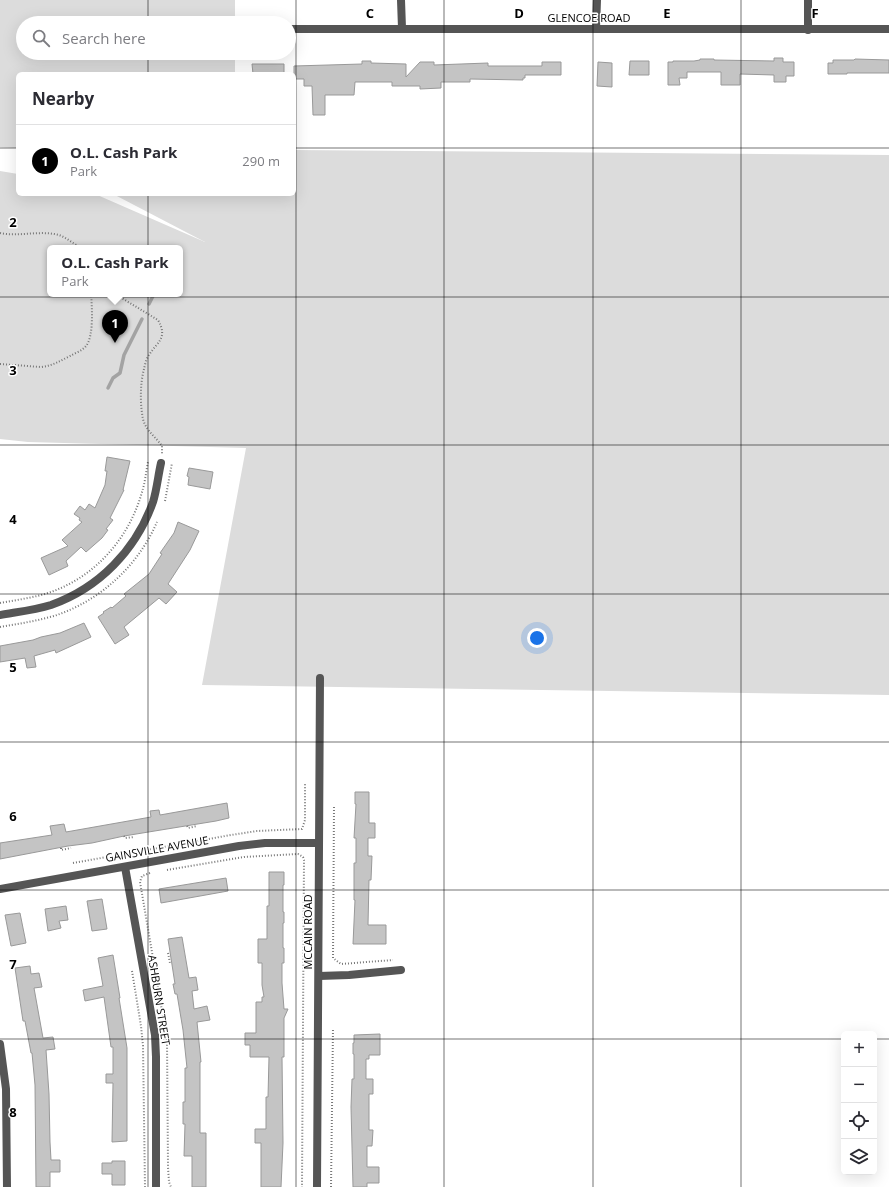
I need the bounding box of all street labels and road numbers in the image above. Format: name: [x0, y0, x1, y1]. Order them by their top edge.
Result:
street label: GLENCOE ROAD: [548, 10, 630, 25]
street label: GAINSVILLE AVENUE: [104, 832, 210, 865]
street label: MCCAIN ROAD: [300, 894, 315, 970]
street label: ASHBURN STREET: [145, 954, 174, 1046]

